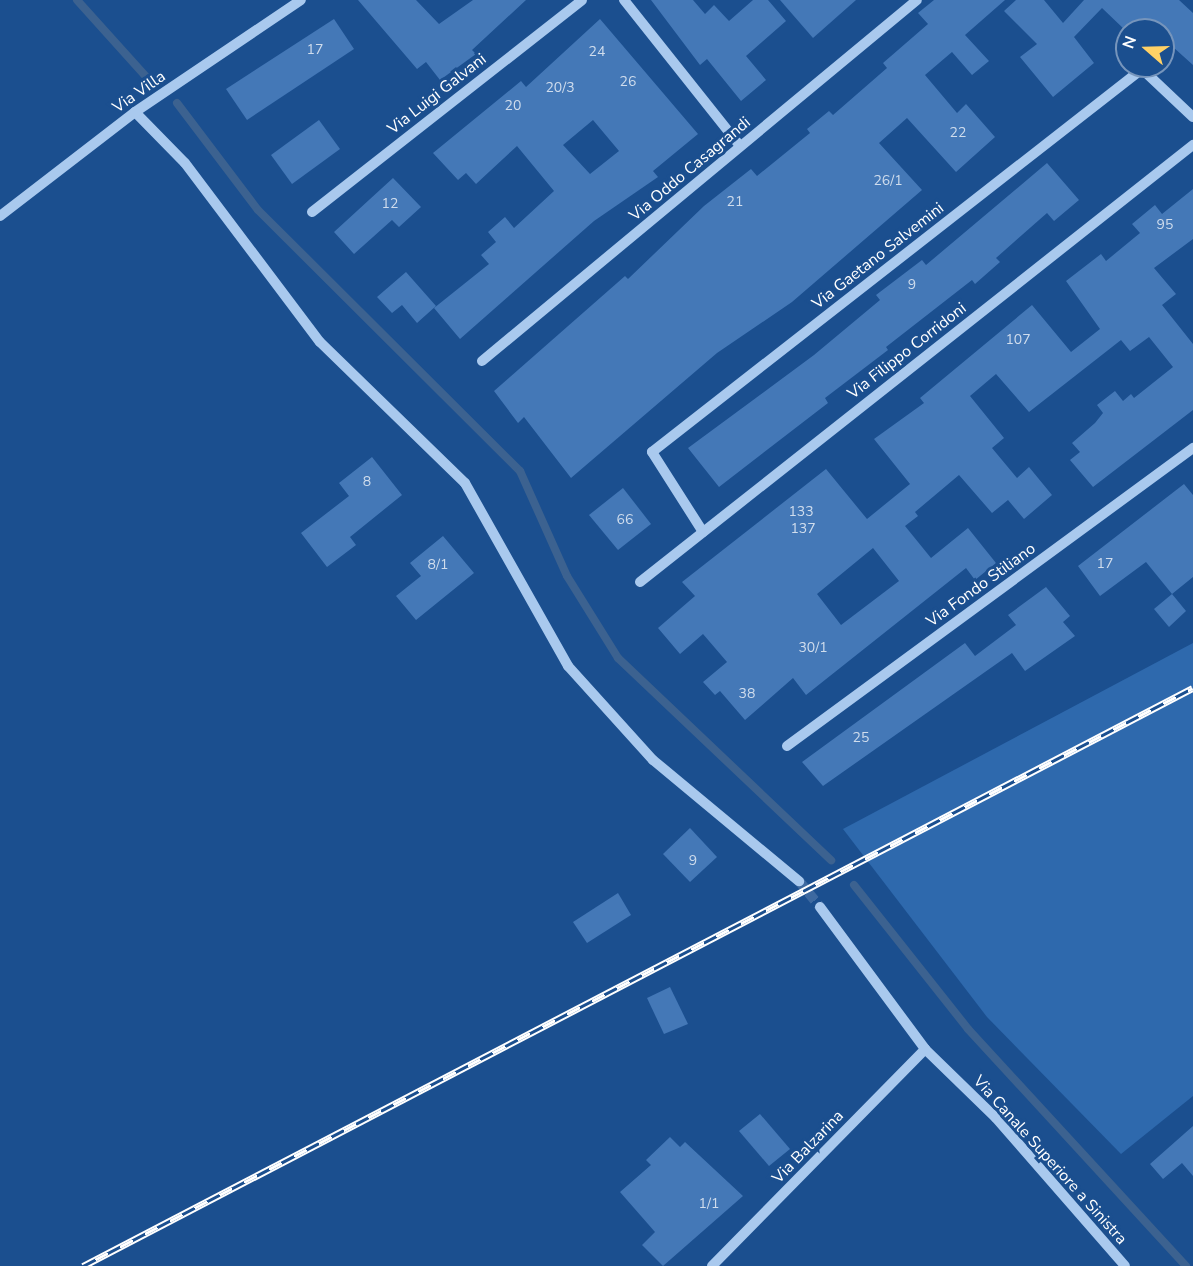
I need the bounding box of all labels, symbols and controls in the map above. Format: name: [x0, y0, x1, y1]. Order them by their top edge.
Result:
north arrow: [1115, 18, 1175, 78]
text: N: [1118, 33, 1142, 52]
house number: 17: [307, 42, 323, 58]
house number: 24: [589, 44, 605, 60]
street label: Via Luigi Galvani: [384, 50, 490, 138]
street label: Via Villa: [109, 67, 169, 117]
house number: 26: [620, 74, 636, 90]
house number: 20/3: [545, 80, 575, 96]
house number: 20: [505, 98, 521, 114]
street label: Via Oddo Casagrandi: [626, 113, 754, 225]
house number: 22: [950, 125, 966, 141]
house number: 26/1: [873, 173, 903, 189]
house number: 21: [727, 194, 743, 210]
house number: 12: [382, 196, 398, 212]
street label: Via Gaetano Salvemini: [808, 199, 948, 313]
house number: 95: [1157, 217, 1173, 233]
house number: 9: [908, 277, 916, 293]
street label: Via Filippo Corridoni: [844, 299, 970, 403]
house number: 107: [1005, 332, 1031, 348]
house number: 8: [363, 474, 371, 490]
house number: 133: [788, 504, 814, 520]
house number: 66: [617, 512, 633, 528]
house number: 137: [790, 521, 816, 537]
street label: Via Fondo Stiliano: [923, 539, 1039, 631]
house number: 17: [1097, 556, 1113, 572]
house number: 8/1: [428, 557, 448, 573]
house number: 30/1: [798, 640, 828, 656]
house number: 38: [739, 686, 755, 702]
house number: 25: [853, 730, 869, 746]
house number: 9: [689, 853, 697, 869]
street label: Via Canale Superiore a Sinistra: [969, 1072, 1131, 1248]
street label: Via Balzarina: [768, 1106, 848, 1188]
house number: 1/1: [699, 1196, 719, 1212]

